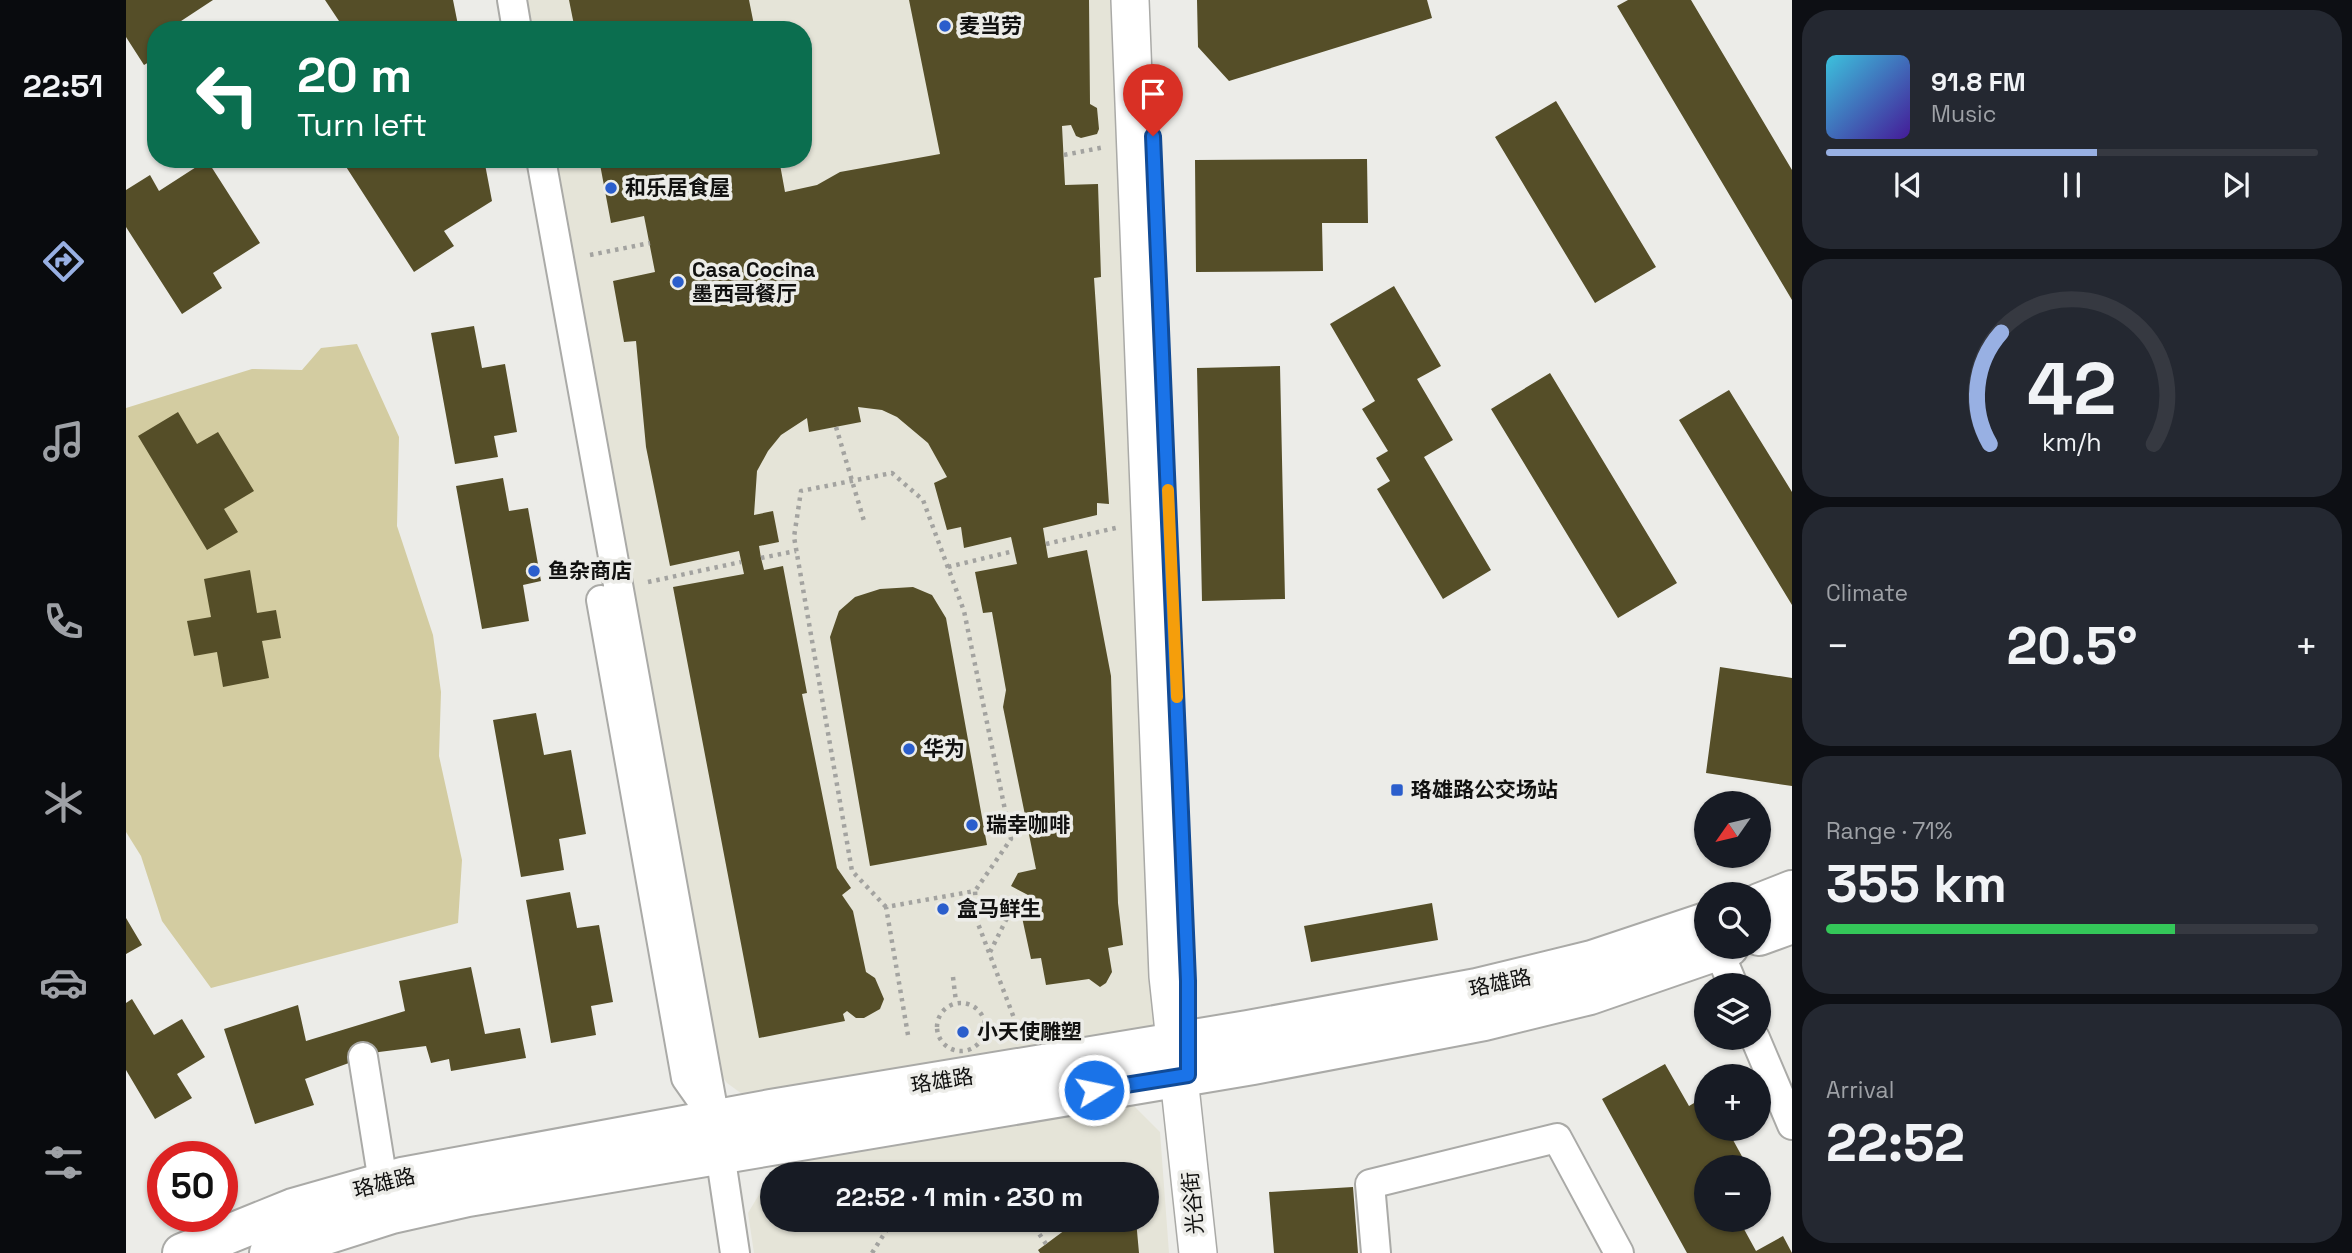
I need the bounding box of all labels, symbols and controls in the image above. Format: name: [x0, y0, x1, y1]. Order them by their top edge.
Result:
place label: 麦当劳: [959, 12, 1022, 39]
marker: 麦当劳: [937, 18, 953, 34]
text: 20 m: [297, 44, 412, 106]
icon: left: [182, 49, 273, 140]
pin: [1123, 64, 1183, 136]
text: 91.8 FM: [1931, 65, 2026, 99]
text: 22:51: [23, 66, 103, 106]
icon: arrive: [1134, 75, 1172, 113]
text: Music: [1931, 99, 1996, 129]
text: Turn left: [297, 105, 427, 145]
icon: previous: [1889, 166, 1927, 204]
icon: pause: [2053, 166, 2091, 204]
icon: next: [2217, 166, 2255, 204]
place label: 和乐居食屋: [625, 174, 730, 201]
marker: 和乐居食屋: [603, 180, 619, 196]
icon: directions: [39, 237, 88, 286]
place label: Casa Cocina 墨西哥餐厅: [692, 256, 815, 307]
marker: Casa Cocina 墨西哥餐厅: [670, 274, 686, 290]
text: 42: [2027, 342, 2117, 435]
icon: music: [39, 417, 88, 466]
text: km/h: [2042, 426, 2102, 458]
place label: 鱼杂商店: [548, 557, 632, 584]
marker: 鱼杂商店: [526, 563, 542, 579]
text: Climate: [1826, 578, 1908, 608]
icon: phone: [39, 597, 88, 646]
text: 20.5°: [2006, 613, 2138, 679]
text: −: [1826, 622, 1850, 670]
text: +: [2294, 622, 2318, 670]
place label: 华为: [923, 735, 965, 762]
marker: 华为: [901, 741, 917, 757]
place label: 珞雄路公交场站: [1411, 776, 1558, 803]
icon: climate: [39, 778, 88, 827]
marker: 珞雄路公交场站: [1389, 782, 1405, 798]
north arrow: [1694, 791, 1771, 868]
map controls: [1694, 791, 1771, 1232]
place label: 瑞幸咖啡: [986, 811, 1070, 838]
text: Range · 71%: [1826, 816, 1952, 846]
marker: 瑞幸咖啡: [964, 817, 980, 833]
text: 355 km: [1826, 851, 2007, 917]
button: search: [1694, 882, 1771, 959]
place label: 盒马鲜生: [957, 895, 1041, 922]
marker: 盒马鲜生: [935, 901, 951, 917]
icon: car: [39, 958, 88, 1007]
street label: 珞雄路: [1466, 963, 1534, 1002]
button: layers: [1694, 973, 1771, 1050]
place label: 小天使雕塑: [977, 1018, 1082, 1045]
marker: 小天使雕塑: [955, 1024, 971, 1040]
position arrow: [1057, 1053, 1131, 1127]
street label: 珞雄路: [909, 1062, 975, 1099]
button: +: [1694, 1064, 1771, 1141]
text: Arrival: [1826, 1075, 1894, 1105]
text: 22:52: [1826, 1110, 1965, 1176]
icon: filters: [39, 1138, 88, 1187]
speed limit sign: 50: [147, 1141, 238, 1232]
button: −: [1694, 1155, 1771, 1232]
street label: 珞雄路: [350, 1162, 418, 1203]
street label: 光谷街: [1176, 1170, 1209, 1236]
text: 22:52 · 1 min · 230 m: [836, 1180, 1083, 1214]

